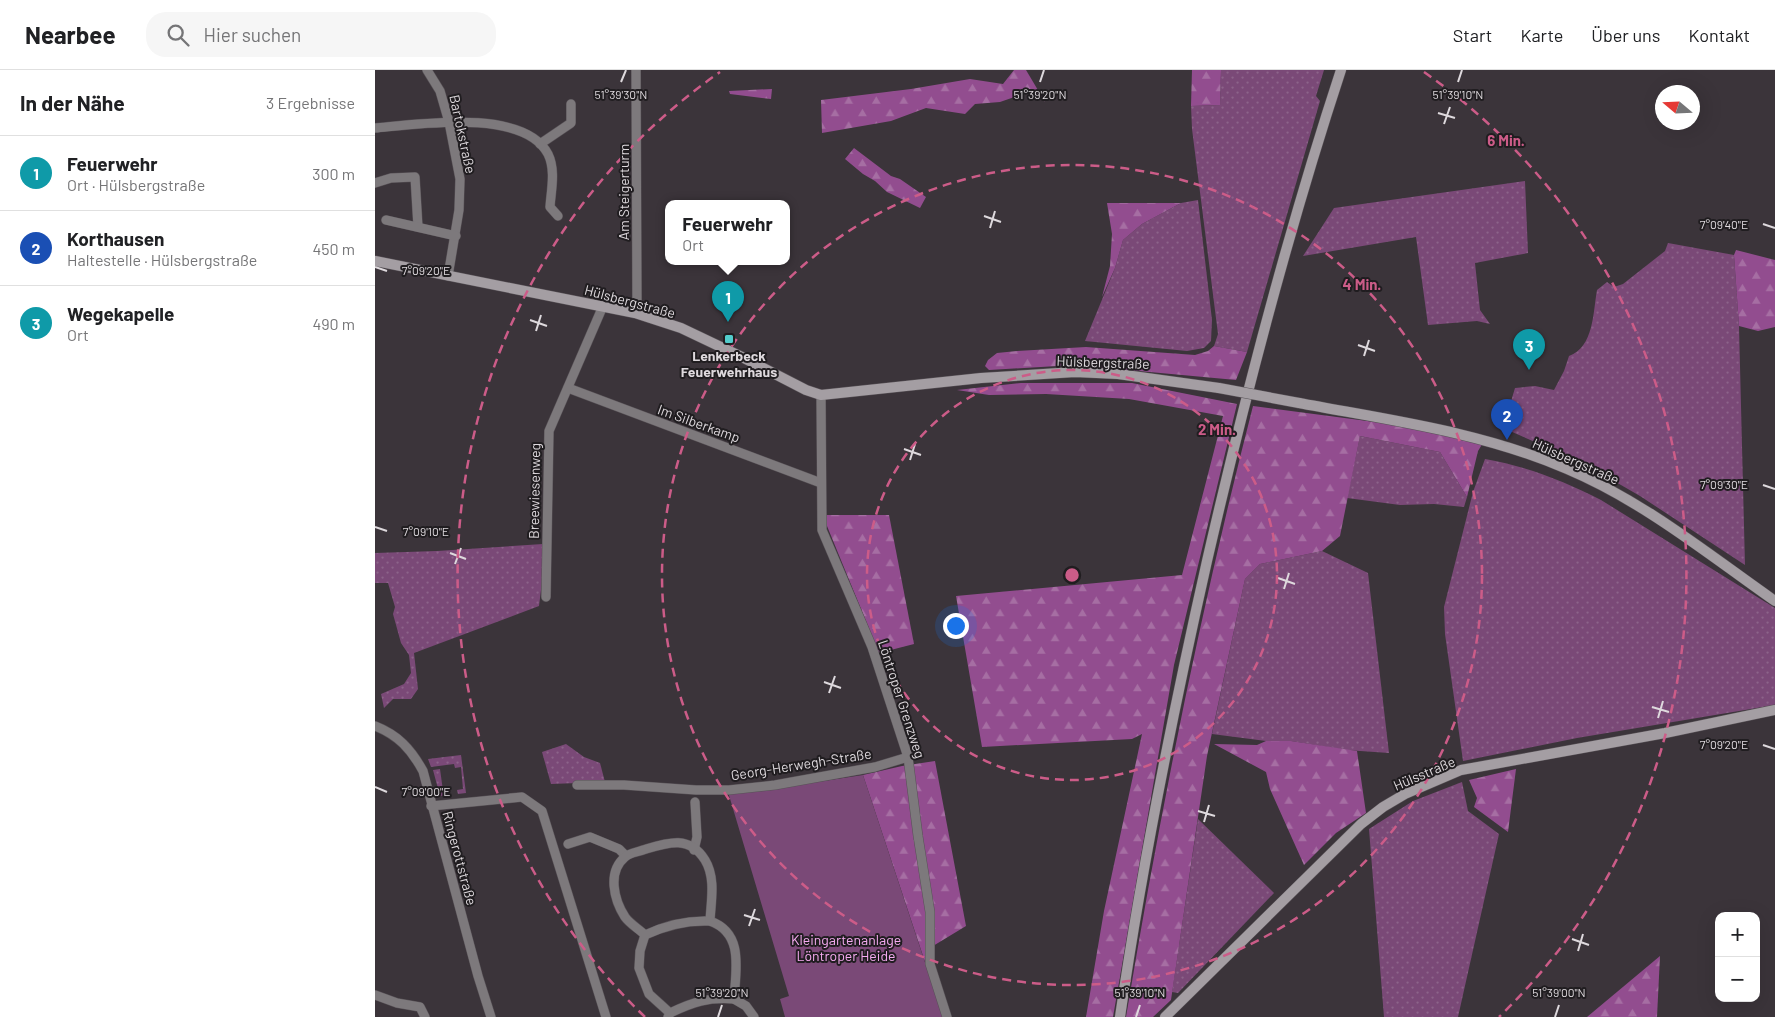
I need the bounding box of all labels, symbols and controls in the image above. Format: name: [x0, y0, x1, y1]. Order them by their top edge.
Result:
search box: [146, 12, 496, 57]
text: Nearbee: [25, 20, 116, 49]
icon: search: [164, 21, 192, 49]
text: Hier suchen: [204, 23, 301, 46]
text: Start: [1453, 24, 1492, 46]
text: Karte: [1520, 24, 1563, 46]
text: Über uns: [1591, 24, 1660, 46]
text: Kontakt: [1688, 24, 1750, 46]
north arrow: [1655, 85, 1700, 130]
text: 51°39'30"N: [595, 87, 647, 101]
text: 51°39'20"N: [1013, 87, 1067, 101]
text: 51°39'10"N: [1433, 87, 1483, 101]
text: In der Nähe: [20, 90, 125, 115]
text: 3 Ergebnisse: [266, 93, 355, 112]
street label: Bartokstraße: [446, 93, 480, 175]
text: 6 Min.: [1487, 131, 1525, 149]
street label: Am Steigerturm: [615, 144, 632, 240]
text: Feuerwehr: [67, 152, 157, 175]
text: 1: [33, 164, 39, 183]
text: 300 m: [312, 164, 355, 183]
text: Ort · Hülsbergstraße: [67, 175, 205, 194]
popup: [665, 200, 790, 265]
text: Feuerwehr: [682, 212, 773, 235]
text: 7°09'40"E: [1700, 217, 1748, 231]
text: Korthausen: [67, 227, 165, 250]
text: Ort: [682, 235, 704, 254]
text: 2: [32, 239, 40, 258]
text: 450 m: [312, 239, 355, 258]
text: Haltestelle · Hülsbergstraße: [67, 250, 257, 269]
text: 7°09'20"E: [402, 263, 450, 277]
text: 4 Min.: [1343, 275, 1381, 293]
street label: Hülsbergstraße: [583, 281, 677, 321]
pin: 1: [712, 281, 744, 322]
text: Wegekapelle: [67, 302, 174, 325]
text: 3: [32, 314, 40, 333]
text: 490 m: [312, 314, 355, 333]
text: Ort: [67, 325, 89, 344]
pin: 3: [1513, 329, 1545, 370]
marker: Lenkerbeck Feuerwehrhaus: [723, 333, 735, 345]
place label: Lenkerbeck Feuerwehrhaus: [681, 347, 777, 380]
street label: Hülsbergstraße: [1056, 352, 1150, 372]
pin: 2: [1491, 399, 1523, 440]
street label: Im Silberkamp: [655, 400, 743, 446]
text: 2 Min.: [1198, 420, 1236, 438]
street label: Hülsbergstraße: [1530, 434, 1622, 488]
street label: Breewiesenweg: [525, 443, 543, 539]
text: 7°09'30"E: [1700, 477, 1748, 491]
text: 7°09'10"E: [403, 524, 449, 538]
centre of rings: [1063, 566, 1081, 584]
your location: [943, 613, 969, 639]
street label: Löntroper Grenzweg: [875, 638, 929, 760]
text: 7°09'20"E: [1700, 737, 1748, 751]
street label: Georg-Herwegh-Straße: [729, 744, 873, 784]
street label: Hülsstraße: [1390, 752, 1458, 794]
text: 7°09'00"E: [402, 784, 450, 798]
street label: Ringerottstraße: [439, 809, 481, 907]
map controls: [1715, 912, 1760, 1002]
button: +: [1715, 912, 1760, 957]
park label: Kleingartenanlage Löntroper Heide: [791, 931, 901, 964]
button: −: [1715, 957, 1760, 1002]
text: 51°39'20"N: [695, 985, 749, 999]
text: 51°39'10"N: [1115, 985, 1165, 999]
text: 51°39'00"N: [1532, 985, 1586, 999]

